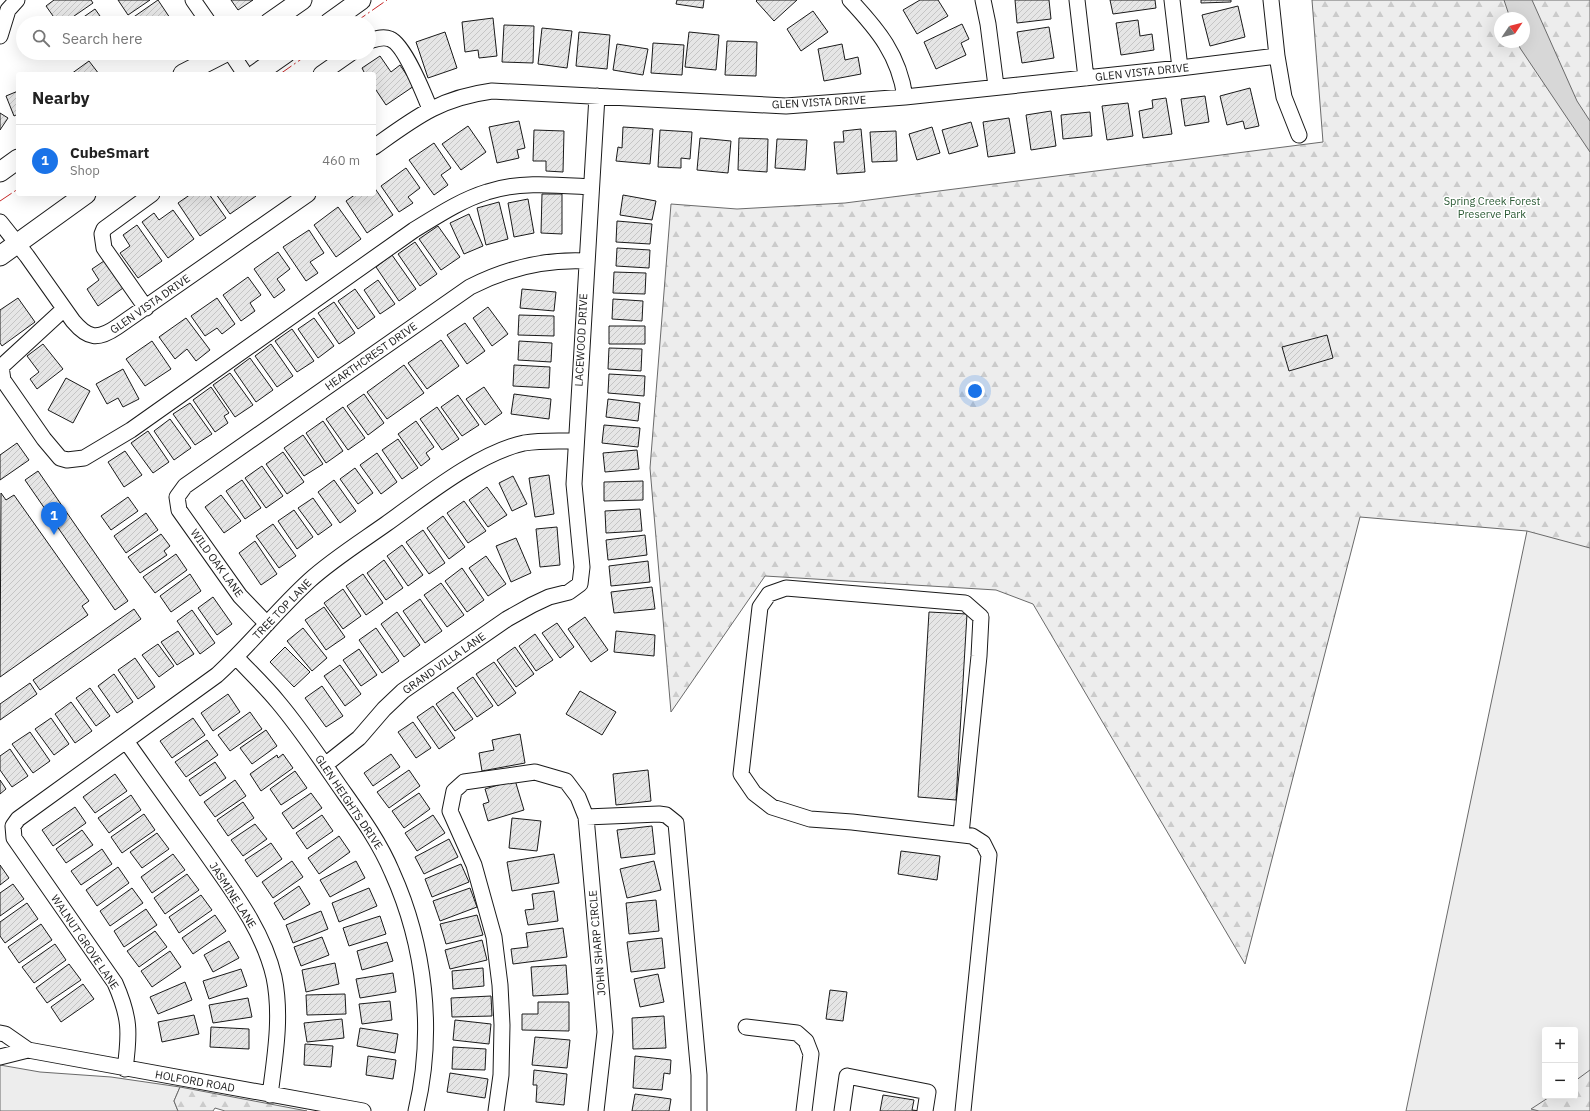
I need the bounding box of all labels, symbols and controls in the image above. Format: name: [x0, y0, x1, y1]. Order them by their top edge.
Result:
north arrow: [1494, 12, 1530, 48]
search box: [16, 16, 376, 60]
icon: search: [30, 27, 52, 49]
text: Search here: [62, 29, 142, 48]
street label: GLEN VISTA DRIVE: [1094, 60, 1190, 84]
text: Nearby: [32, 87, 90, 109]
street label: GLEN VISTA DRIVE: [771, 93, 867, 111]
text: CubeSmart: [70, 143, 149, 162]
text: 1: [41, 152, 49, 169]
text: 460 m: [322, 152, 360, 169]
text: Shop: [70, 162, 100, 179]
park label: Spring Creek Forest Preserve Park: [1444, 194, 1540, 221]
street label: GLEN VISTA DRIVE: [107, 271, 193, 337]
street label: LACEWOOD DRIVE: [572, 293, 590, 387]
street label: HEARTHCREST DRIVE: [322, 319, 420, 393]
your location: [965, 381, 985, 401]
pin: 1: [41, 502, 67, 535]
street label: WILD OAK LANE: [188, 526, 246, 600]
street label: TREE TOP LANE: [250, 576, 314, 642]
street label: GRAND VILLA LANE: [400, 629, 488, 697]
street label: GLEN HEIGHTS DRIVE: [312, 752, 386, 852]
street label: JASMINE LANE: [206, 859, 260, 931]
street label: JOHN SHARP CIRCLE: [585, 890, 609, 996]
street label: WALNUT GROVE LANE: [48, 892, 122, 992]
map controls: [1542, 1027, 1578, 1099]
button: +: [1542, 1027, 1578, 1063]
button: −: [1542, 1063, 1578, 1099]
street label: HOLFORD ROAD: [154, 1067, 236, 1095]

